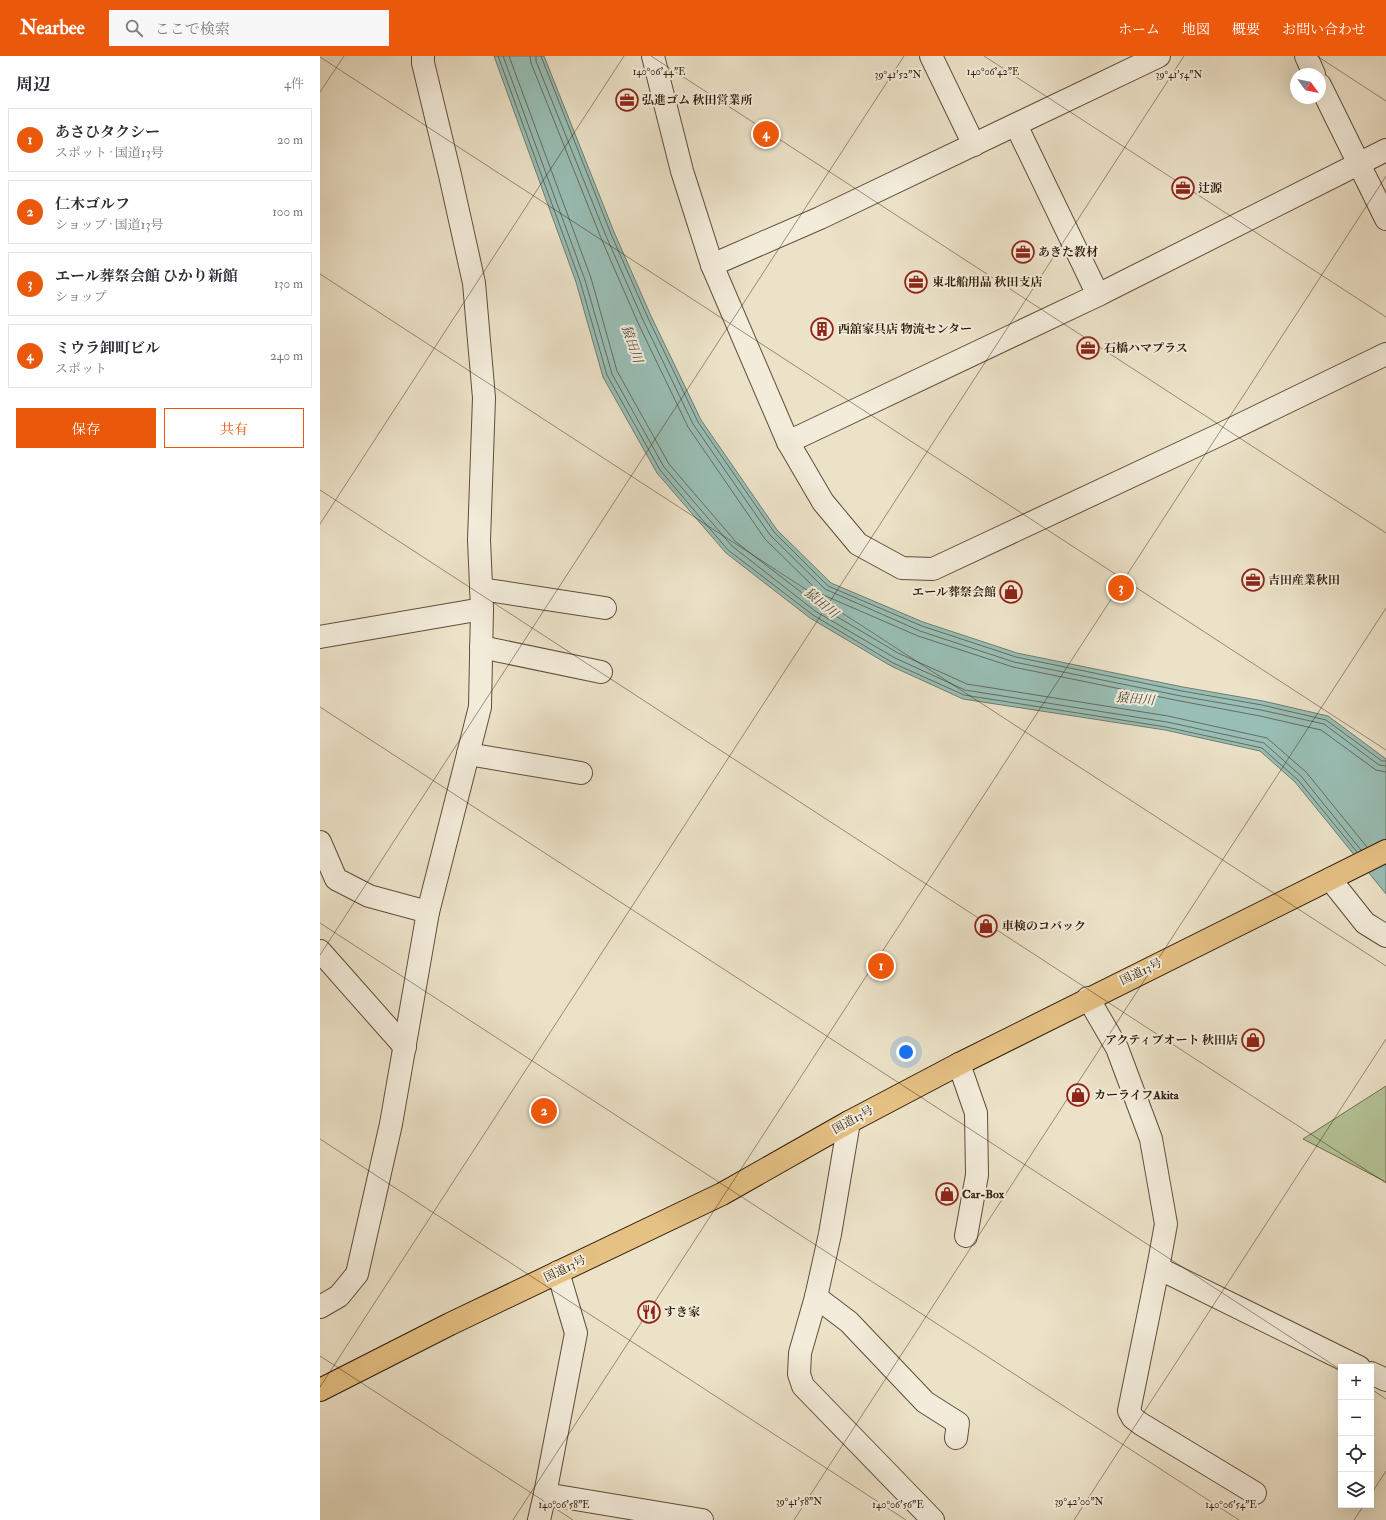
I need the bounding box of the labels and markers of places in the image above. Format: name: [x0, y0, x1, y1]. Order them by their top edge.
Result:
office icon: 弘進ゴム 秋田営業所: [614, 87, 640, 113]
place label: 弘進ゴム 秋田営業所: [642, 93, 753, 108]
pin: 4: [753, 119, 779, 149]
office icon: 辻源: [1170, 175, 1196, 201]
place label: 辻源: [1198, 181, 1222, 196]
office icon: あきた教材: [1010, 239, 1036, 265]
place label: あきた教材: [1038, 245, 1098, 260]
office icon: 東北船用品 秋田支店: [903, 269, 929, 295]
place label: 東北船用品 秋田支店: [932, 275, 1043, 290]
building icon: 西舘家具店 物流センター: [809, 316, 835, 342]
place label: 西舘家具店 物流センター: [838, 322, 972, 337]
office icon: 石橋ハマプラス: [1075, 335, 1101, 361]
place label: 石橋ハマプラス: [1104, 341, 1188, 356]
office icon: 吉田産業秋田: [1240, 567, 1266, 593]
pin: 3: [1108, 573, 1134, 603]
place label: 吉田産業秋田: [1268, 573, 1340, 588]
shop icon: エール葬祭会館: [998, 579, 1024, 605]
place label: エール葬祭会館: [912, 585, 996, 600]
shop icon: 車検のコバック: [973, 913, 999, 939]
place label: 車検のコバック: [1002, 919, 1086, 934]
pin: 1: [868, 951, 894, 981]
shop icon: アクティブオート 秋田店: [1240, 1027, 1266, 1053]
place label: アクティブオート 秋田店: [1105, 1033, 1238, 1048]
shop icon: カーライフAkita: [1065, 1082, 1091, 1108]
place label: カーライフAkita: [1094, 1088, 1180, 1103]
pin: 2: [531, 1096, 557, 1126]
shop icon: Car-Box: [934, 1181, 960, 1207]
place label: Car-Box: [962, 1187, 1005, 1202]
restaurant icon: すき家: [636, 1299, 662, 1325]
place label: すき家: [664, 1305, 700, 1320]

